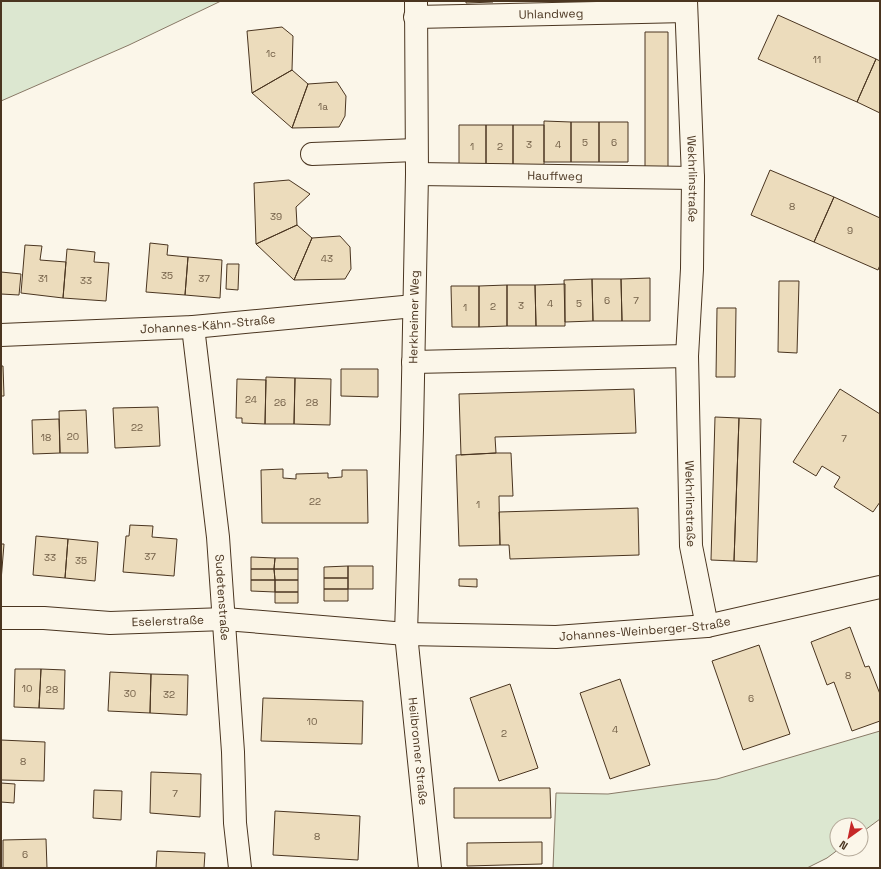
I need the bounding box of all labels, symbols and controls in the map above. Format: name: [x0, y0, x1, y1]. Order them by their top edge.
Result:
street label: Uhlandweg: [518, 5, 583, 23]
house number: 1c: [266, 47, 276, 60]
house number: 11: [813, 53, 821, 66]
house number: 1a: [318, 100, 328, 113]
street label: Wekhrlinstraße: [683, 135, 701, 222]
house number: 5: [582, 136, 588, 149]
house number: 6: [611, 136, 617, 149]
house number: 3: [526, 138, 532, 151]
house number: 4: [555, 138, 561, 151]
house number: 1: [470, 140, 474, 153]
house number: 2: [497, 140, 503, 153]
street label: Hauffweg: [527, 168, 583, 184]
house number: 8: [789, 200, 795, 213]
house number: 39: [270, 210, 282, 223]
house number: 9: [847, 224, 853, 237]
house number: 43: [321, 252, 333, 265]
house number: 35: [161, 269, 173, 282]
street label: Herkheimer Weg: [405, 270, 423, 364]
house number: 31: [38, 272, 48, 285]
house number: 37: [198, 272, 210, 285]
house number: 33: [80, 274, 92, 287]
house number: 6: [604, 294, 610, 307]
house number: 7: [633, 294, 639, 307]
house number: 4: [547, 297, 553, 310]
house number: 5: [576, 297, 582, 310]
house number: 3: [518, 299, 524, 312]
house number: 2: [490, 300, 496, 313]
house number: 1: [463, 301, 467, 314]
street label: Johannes-Kähn-Straße: [140, 311, 276, 337]
house number: 24: [245, 393, 257, 406]
house number: 26: [274, 396, 286, 409]
house number: 28: [306, 396, 318, 409]
house number: 22: [131, 421, 143, 434]
house number: 20: [67, 430, 79, 443]
house number: 18: [41, 431, 51, 444]
house number: 7: [841, 432, 847, 445]
street label: Wekhrlinstraße: [681, 460, 699, 547]
house number: 22: [309, 495, 321, 508]
house number: 1: [476, 498, 480, 511]
house number: 37: [144, 550, 156, 563]
house number: 33: [44, 551, 56, 564]
house number: 35: [75, 554, 87, 567]
street label: Sudetenstraße: [211, 554, 233, 641]
street label: Eselerstraße: [131, 612, 204, 630]
street label: Johannes-Weinberger-Straße: [558, 613, 732, 645]
house number: 8: [845, 669, 851, 682]
house number: 10: [22, 682, 32, 695]
house number: 28: [46, 683, 58, 696]
house number: 30: [124, 687, 136, 700]
house number: 32: [163, 688, 175, 701]
house number: 6: [748, 692, 754, 705]
street label: Heilbronner Straße: [405, 696, 432, 806]
house number: 10: [307, 715, 317, 728]
house number: 4: [612, 723, 618, 736]
house number: 2: [501, 727, 507, 740]
house number: 8: [20, 755, 26, 768]
house number: 7: [172, 787, 178, 800]
north arrow: [829, 817, 869, 857]
house number: 8: [314, 830, 320, 843]
text: N: [837, 838, 850, 853]
house number: 6: [22, 848, 28, 861]

